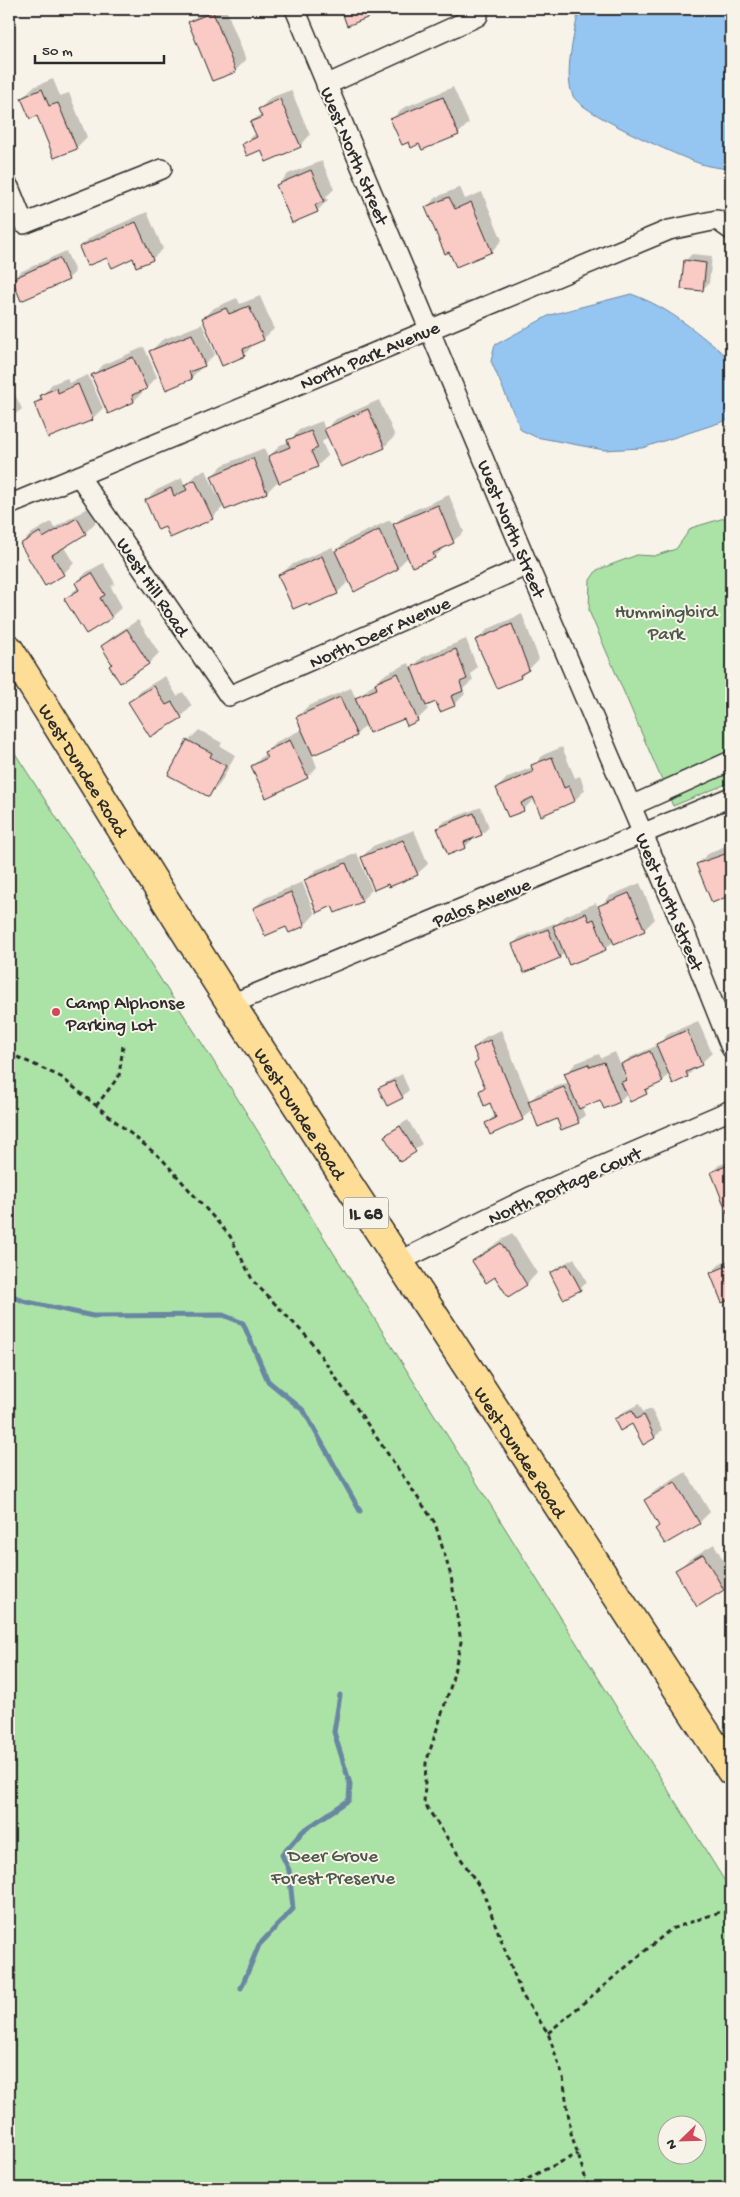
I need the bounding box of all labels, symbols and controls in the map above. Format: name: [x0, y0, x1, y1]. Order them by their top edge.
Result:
scale bar: [35, 32, 164, 64]
text: 50 m: [42, 43, 73, 61]
street label: West North Street: [313, 84, 393, 231]
street label: North Park Avenue: [297, 317, 444, 397]
street label: West North Street: [470, 457, 550, 604]
street label: West Hill Road: [110, 534, 194, 643]
street label: North Deer Avenue: [306, 593, 455, 676]
park label: Hummingbird Park: [615, 602, 719, 647]
street label: West Dundee Road: [31, 700, 132, 844]
street label: West North Street: [628, 830, 708, 977]
street label: Palos Avenue: [429, 874, 535, 935]
place label: Camp Alphonse Parking Lot: [65, 993, 185, 1038]
marker: Camp Alphonse Parking Lot: [50, 1006, 62, 1018]
street label: West Dundee Road: [247, 1044, 350, 1186]
street label: North Portage Court: [485, 1142, 648, 1231]
road number: IL 68: [344, 1198, 388, 1228]
street label: West Dundee Road: [467, 1383, 571, 1525]
park label: Deer Grove Forest Preserve: [270, 1846, 395, 1891]
north arrow: [658, 2114, 708, 2164]
text: N: [663, 2137, 682, 2152]

